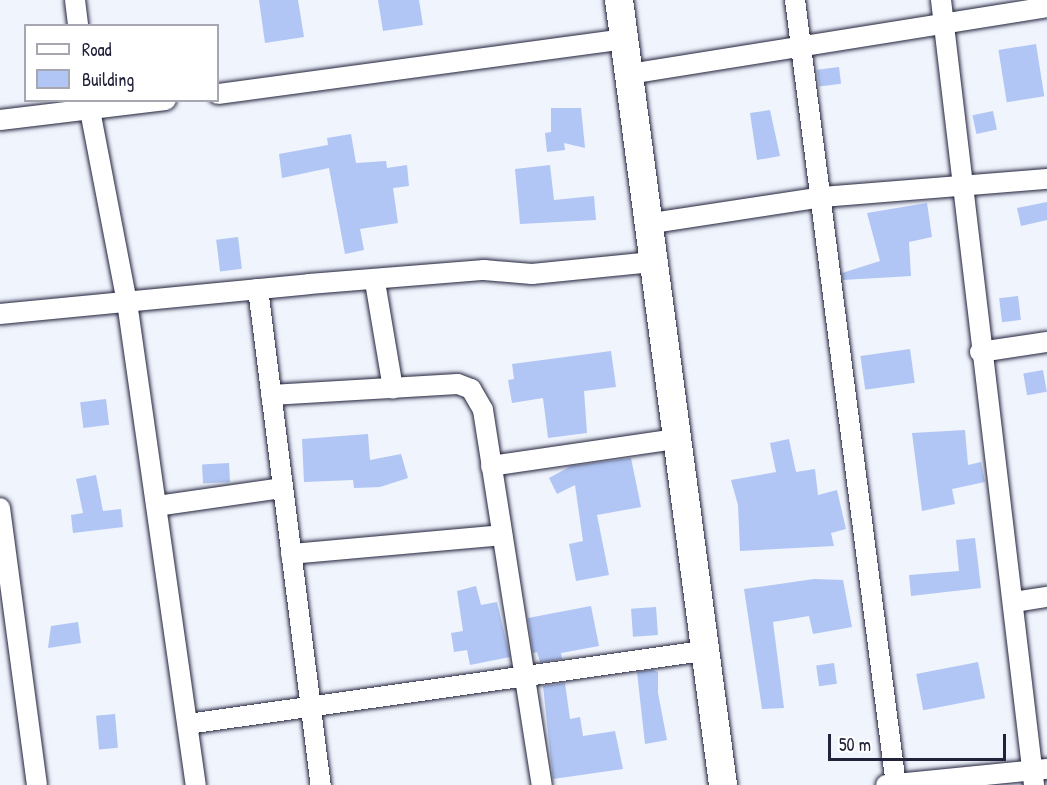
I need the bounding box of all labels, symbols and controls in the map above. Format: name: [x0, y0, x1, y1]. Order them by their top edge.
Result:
legend: [24, 24, 219, 102]
text: Road: [82, 37, 112, 62]
text: Building: [82, 67, 134, 92]
scale bar: [831, 722, 1010, 760]
text: 50 m: [839, 732, 871, 757]

